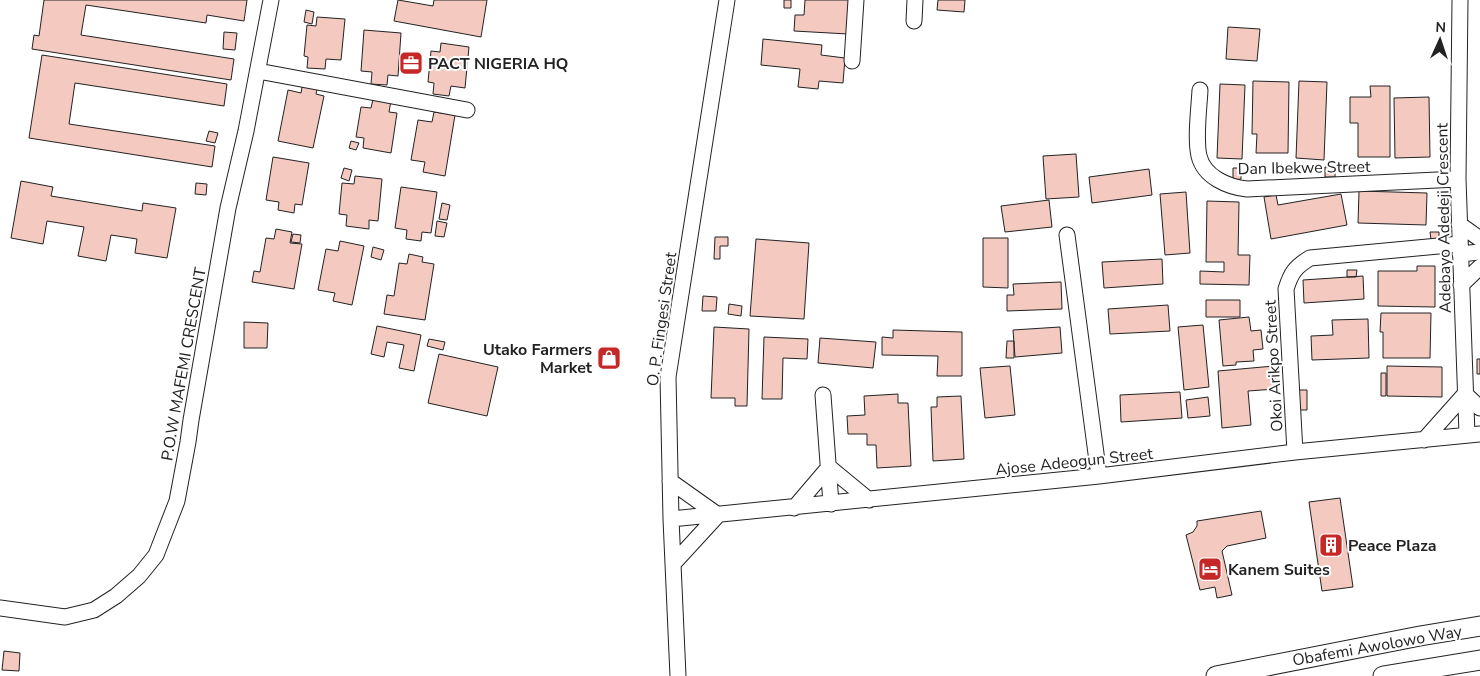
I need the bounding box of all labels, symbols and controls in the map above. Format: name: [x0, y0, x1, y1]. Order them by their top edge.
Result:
north arrow: [1415, 15, 1465, 65]
text: N: [1435, 18, 1446, 37]
office icon: PACT NIGERIA HQ: [398, 50, 424, 76]
place label: PACT NIGERIA HQ: [428, 53, 568, 75]
street label: Adebayo Adedeji Crescent: [1431, 122, 1457, 313]
street label: Dan Ibekwe Street: [1237, 156, 1371, 180]
street label: O. P. Fingesi Street: [642, 250, 682, 388]
street label: P.O.W MAFEMI CRESCENT: [156, 265, 212, 463]
street label: Okoi Arikpo Street: [1260, 299, 1288, 432]
place label: Utako Farmers Market: [483, 339, 593, 379]
shop icon: Utako Farmers Market: [596, 345, 622, 371]
street label: Ajose Adeogun Street: [994, 443, 1154, 481]
building icon: Peace Plaza: [1318, 532, 1344, 558]
place label: Peace Plaza: [1348, 535, 1436, 557]
hotel icon: Kanem Suites: [1197, 556, 1223, 582]
place label: Kanem Suites: [1228, 559, 1330, 581]
street label: Obafemi Awolowo Way: [1291, 620, 1464, 672]

